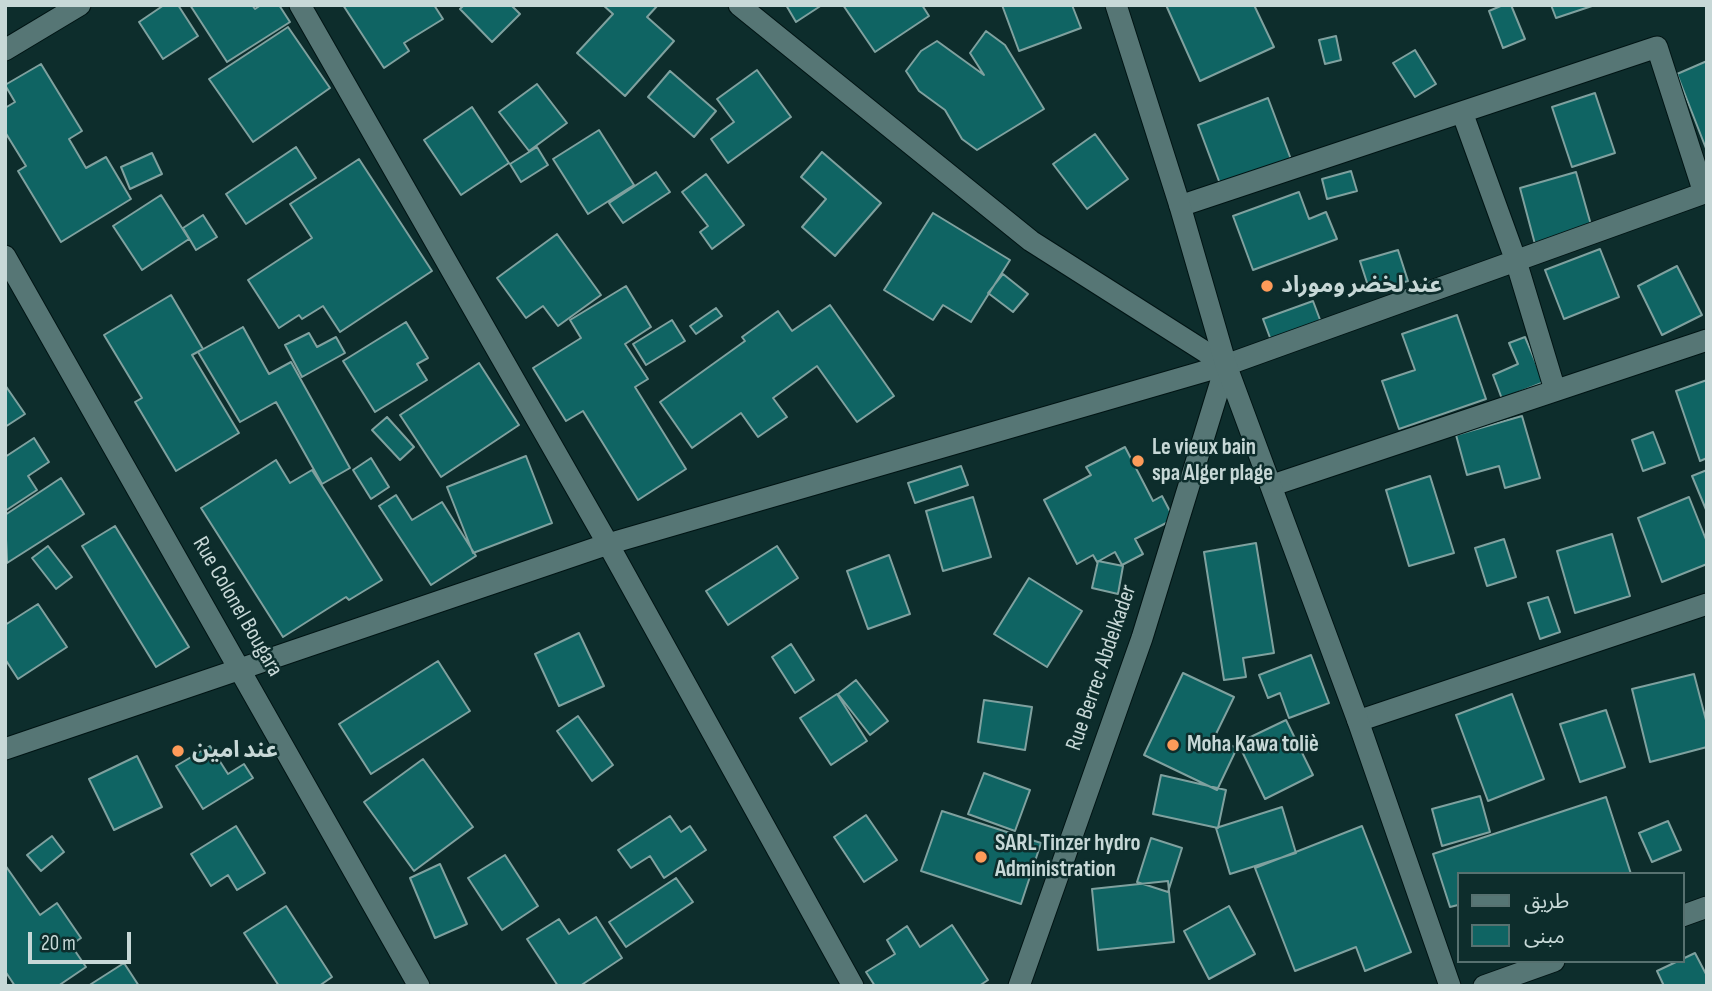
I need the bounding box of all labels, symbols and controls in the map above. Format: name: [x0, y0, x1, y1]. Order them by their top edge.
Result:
place label: عند لخضر وموراد: [1281, 272, 1442, 300]
marker: عند لخضر وموراد: [1259, 278, 1275, 294]
place label: Le vieux bain spa Alger plage: [1152, 434, 1273, 488]
marker: Le vieux bain spa Alger plage: [1130, 453, 1146, 469]
street label: Rue Colonel Bougara: [186, 532, 288, 682]
street label: Rue Berrec Abdelkader: [1061, 582, 1143, 754]
place label: Moha Kawa toliè: [1187, 731, 1319, 759]
place label: عند امين: [192, 737, 278, 765]
marker: Moha Kawa toliè: [1165, 737, 1181, 753]
marker: عند امين: [170, 743, 186, 759]
place label: SARL Tinzer hydro Administration: [995, 830, 1141, 884]
marker: SARL Tinzer hydro Administration: [973, 849, 989, 865]
legend: [1456, 872, 1684, 963]
text: طريق: [1524, 889, 1569, 914]
scale bar: [32, 918, 135, 962]
text: مبنى: [1524, 924, 1565, 949]
text: 20 m: [41, 931, 76, 956]

